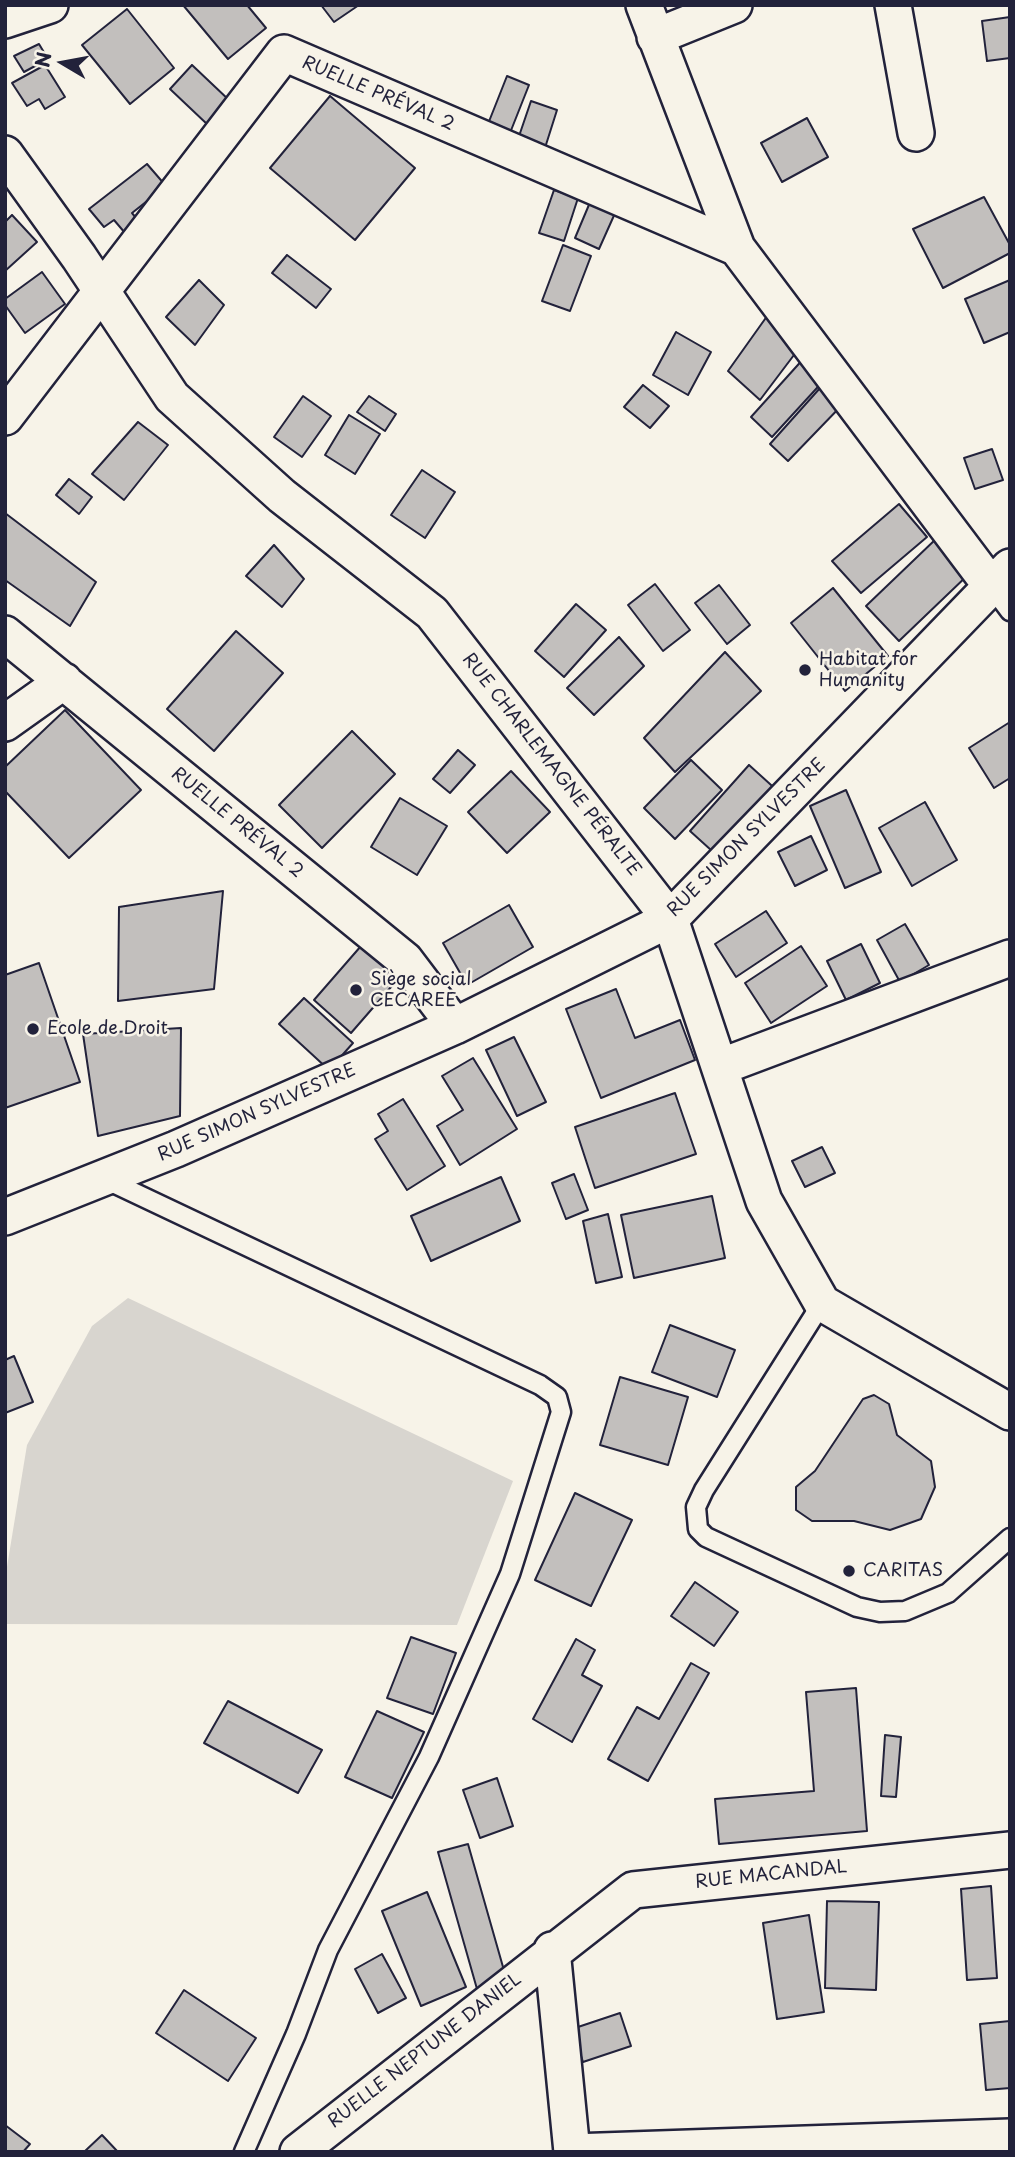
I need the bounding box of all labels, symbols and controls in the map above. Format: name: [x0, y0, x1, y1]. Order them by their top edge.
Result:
north arrow: [28, 28, 98, 98]
text: N: [27, 50, 57, 69]
street label: RUELLE PRÉVAL 2: [299, 52, 457, 136]
street label: RUE CHARLEMAGNE PÉRALTE: [457, 649, 645, 881]
place label: Habitat for Humanity: [819, 649, 917, 692]
marker: Habitat for Humanity: [797, 662, 813, 678]
street label: RUE SIMON SYLVESTRE: [663, 754, 831, 922]
street label: RUELLE PRÉVAL 2: [167, 763, 307, 883]
place label: Siège social CECAREE: [370, 969, 471, 1012]
marker: Siège social CECAREE: [348, 982, 364, 998]
place label: Ecole de Droit: [47, 1018, 168, 1040]
marker: Ecole de Droit: [25, 1021, 41, 1037]
street label: RUE SIMON SYLVESTRE: [155, 1059, 359, 1167]
place label: CARITAS: [863, 1560, 943, 1582]
marker: CARITAS: [841, 1563, 857, 1579]
street label: RUE MACANDAL: [694, 1856, 848, 1894]
street label: RUELLE NEPTUNE DANIEL: [324, 1969, 526, 2133]

